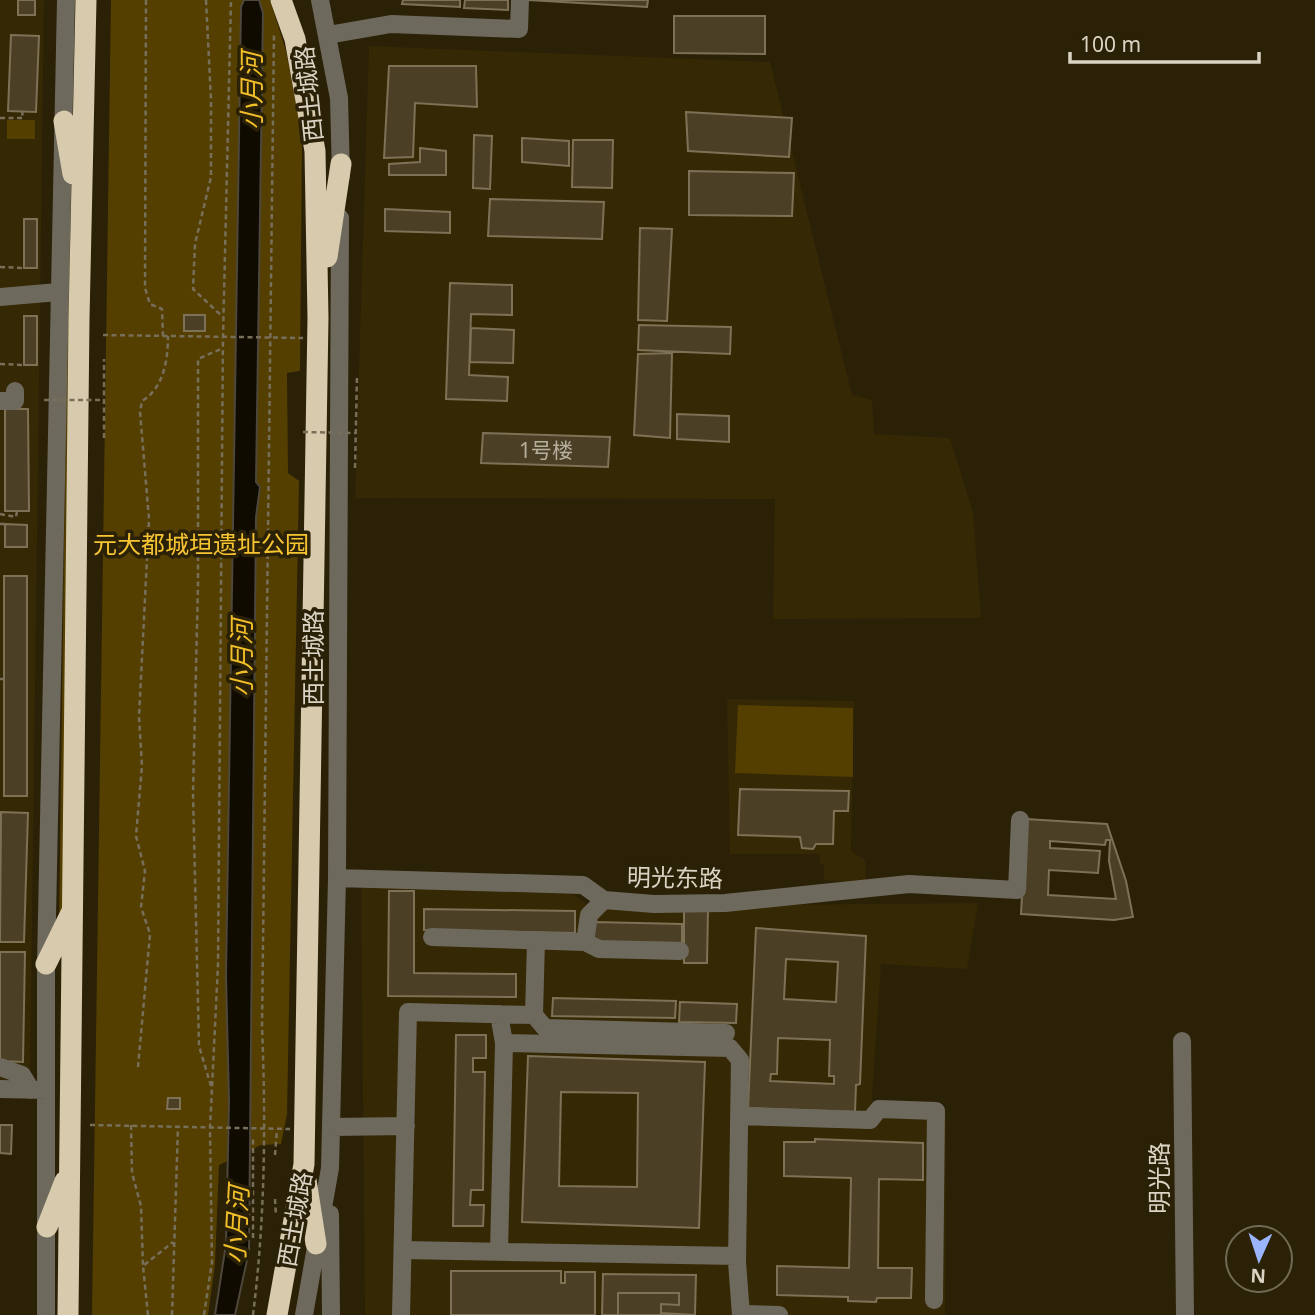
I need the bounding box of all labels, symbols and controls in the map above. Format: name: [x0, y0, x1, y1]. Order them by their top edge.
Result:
scale bar: [1070, 21, 1259, 65]
text: 100 m: [1080, 30, 1141, 58]
street label: 西土城路: [287, 45, 329, 143]
water label: 小月河: [233, 47, 269, 130]
house number: 1号楼: [519, 436, 573, 464]
park label: 元大都城垣遗址公园: [93, 527, 309, 560]
street label: 西土城路: [296, 610, 329, 706]
water label: 小月河: [223, 614, 259, 697]
street label: 明光东路: [627, 860, 723, 894]
street label: 明光路: [1142, 1142, 1175, 1214]
street label: 西土城路: [269, 1169, 319, 1269]
water label: 小月河: [216, 1180, 256, 1265]
north arrow: [1224, 1224, 1294, 1294]
text: N: [1250, 1263, 1267, 1289]

